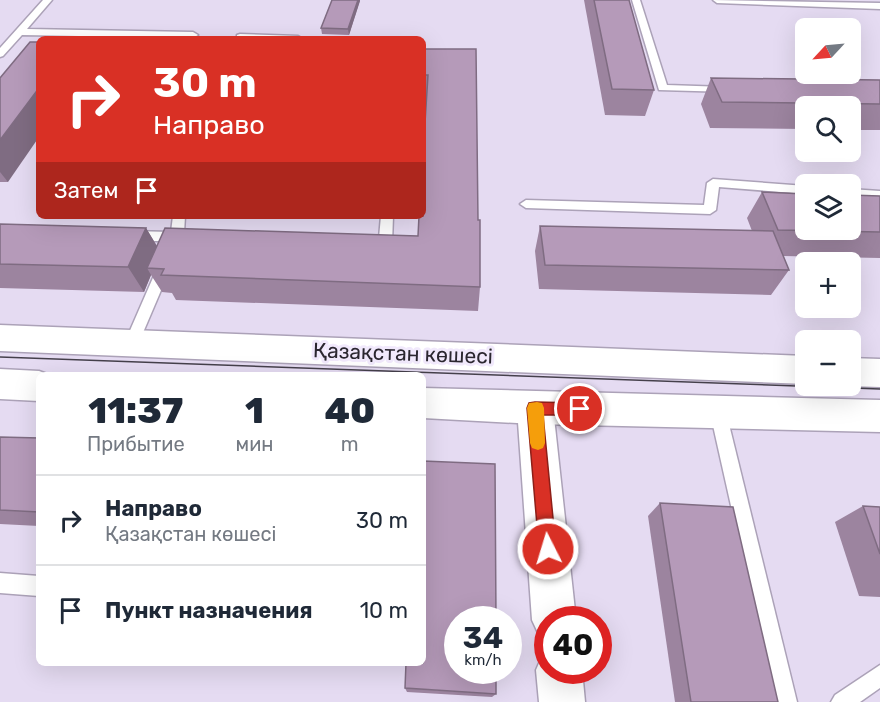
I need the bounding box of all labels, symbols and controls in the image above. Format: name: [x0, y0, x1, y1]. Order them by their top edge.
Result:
north arrow: [795, 18, 861, 84]
map controls: [795, 18, 861, 396]
text: 30 m: [153, 58, 257, 108]
icon: right: [54, 60, 132, 138]
button: search: [795, 96, 861, 162]
text: Направо: [153, 109, 265, 141]
icon: arrive: [130, 174, 163, 207]
button: layers: [795, 174, 861, 240]
text: Затем: [54, 177, 118, 204]
button: +: [795, 252, 861, 318]
button: −: [795, 330, 861, 396]
street label: Қазақстан көшесі: [313, 337, 493, 369]
pin: [554, 383, 605, 434]
text: 11:37: [88, 389, 183, 432]
text: 1: [245, 389, 264, 432]
text: 40: [324, 389, 375, 432]
icon: arrive: [563, 392, 596, 425]
text: Прибытие: [87, 432, 185, 456]
text: мин: [236, 432, 274, 456]
text: m: [341, 432, 359, 456]
text: Направо: [105, 495, 202, 522]
icon: right: [54, 504, 87, 537]
text: 30 m: [356, 507, 408, 534]
position arrow: [516, 517, 580, 581]
text: Қазақстан көшесі: [105, 522, 276, 546]
icon: arrive: [54, 594, 87, 627]
text: Пункт назначения: [105, 597, 313, 624]
text: 10 m: [360, 597, 408, 624]
speed limit sign: 40: [534, 606, 612, 684]
text: 34: [463, 620, 503, 656]
text: km/h: [464, 651, 502, 669]

